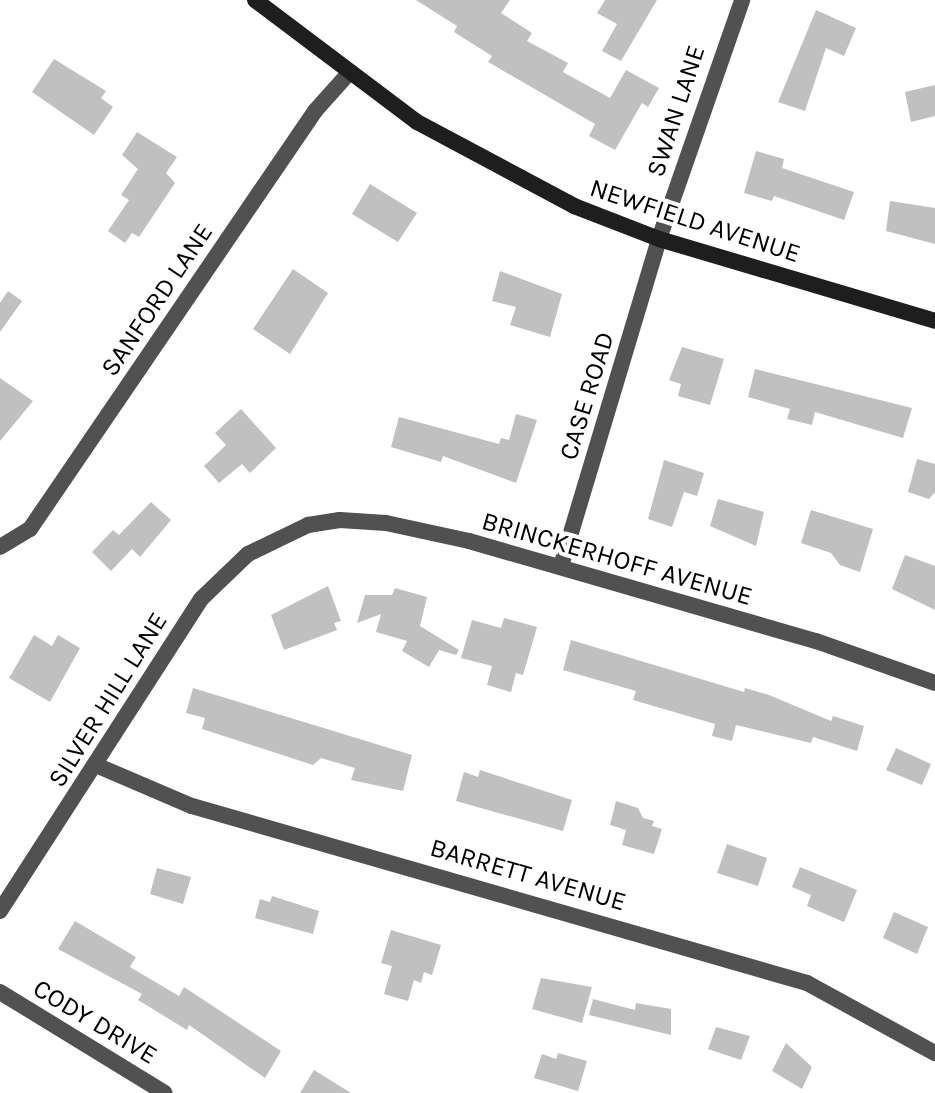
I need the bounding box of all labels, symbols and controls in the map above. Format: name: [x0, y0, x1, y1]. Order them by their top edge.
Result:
street label: SWAN LANE: [640, 41, 712, 181]
street label: NEWFIELD AVENUE: [586, 172, 804, 270]
street label: SANFORD LANE: [94, 218, 220, 382]
street label: CASE ROAD: [553, 328, 621, 464]
street label: BRINCKERHOFF AVENUE: [478, 505, 756, 613]
street label: SILVER HILL LANE: [42, 607, 174, 793]
street label: BARRETT AVENUE: [426, 832, 630, 918]
street label: CODY DRIVE: [27, 973, 163, 1071]

